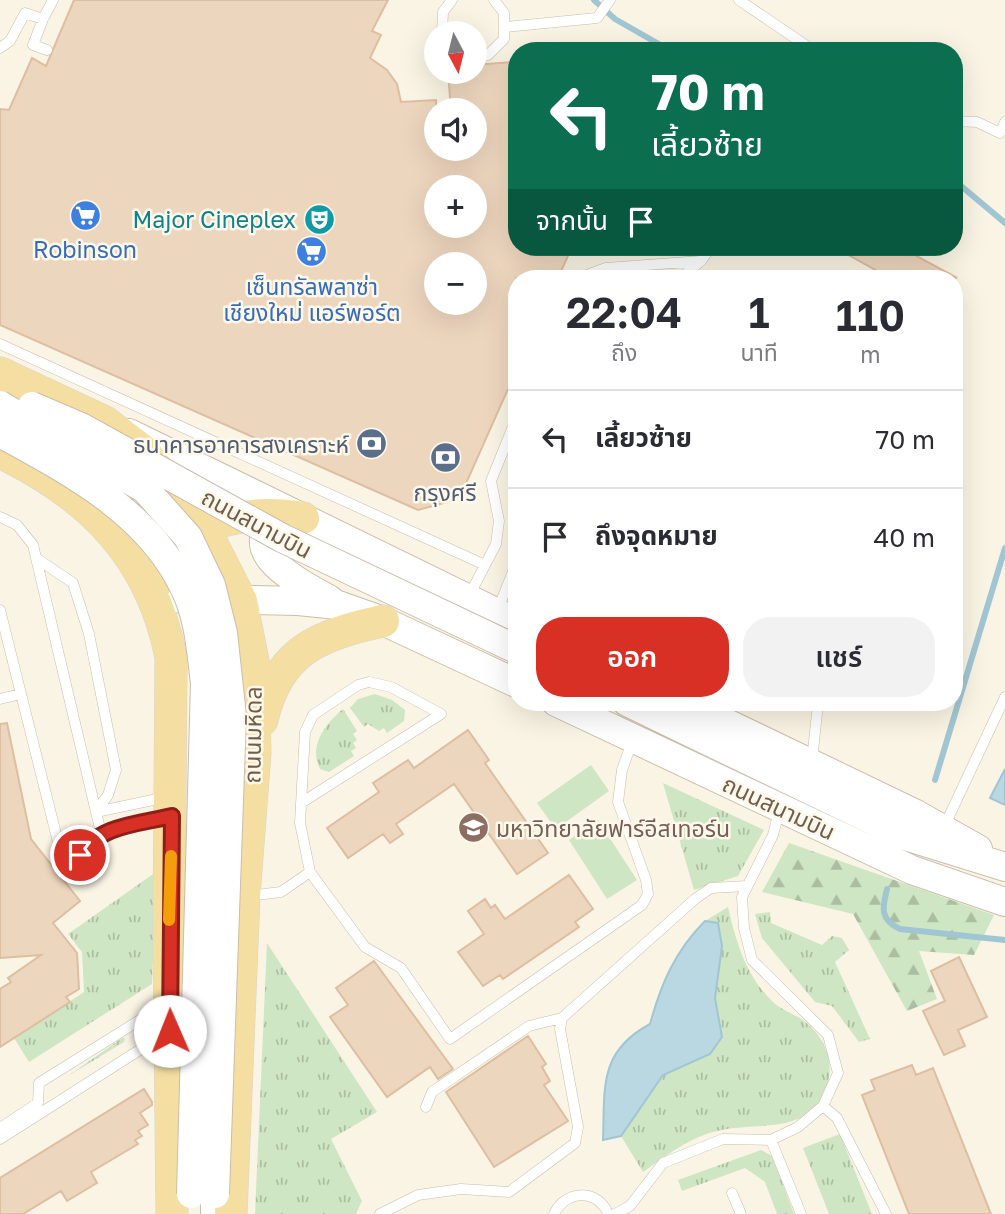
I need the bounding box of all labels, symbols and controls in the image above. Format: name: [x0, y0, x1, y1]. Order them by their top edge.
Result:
north arrow: [424, 21, 486, 84]
map controls: [424, 21, 487, 315]
text: 70 m: [651, 62, 765, 121]
icon: left: [536, 70, 627, 161]
button: sound: [424, 98, 487, 161]
text: เลี้ยวซ้าย: [651, 125, 763, 163]
button: +: [424, 175, 487, 238]
supermarket icon: Robinson: [68, 198, 102, 232]
theatre icon: Major Cineplex: [302, 202, 336, 236]
icon: arrive: [622, 203, 660, 241]
place label: Major Cineplex: [132, 205, 296, 233]
text: จากนั้น: [536, 205, 608, 236]
place label: Robinson: [33, 235, 137, 263]
supermarket icon: เซ็นทรัลพลาซ่า เชียงใหม่ แอร์พอร์ต: [295, 235, 329, 269]
button: −: [424, 252, 487, 315]
place label: เซ็นทรัลพลาซ่า เชียงใหม่ แอร์พอร์ต: [223, 272, 401, 326]
text: 22:04: [566, 287, 683, 337]
text: 1: [749, 287, 770, 337]
text: 110: [836, 290, 905, 340]
text: ถึง: [611, 338, 637, 366]
text: นาที: [740, 338, 778, 366]
text: m: [860, 340, 881, 368]
icon: left: [536, 420, 574, 458]
text: เลี้ยวซ้าย: [595, 422, 692, 453]
text: 70 m: [876, 424, 935, 455]
bank icon: ธนาคารอาคารสงเคราะห์: [355, 427, 389, 461]
place label: ธนาคารอาคารสงเคราะห์: [133, 430, 350, 458]
bank icon: กรุงศรี: [428, 441, 462, 475]
place label: กรุงศรี: [413, 478, 477, 507]
street label: ถนนสนามบิน: [197, 482, 317, 564]
icon: arrive: [536, 518, 574, 556]
text: ถึงจุดหมาย: [595, 520, 718, 551]
text: 40 m: [874, 522, 935, 553]
button: ออก: [536, 617, 729, 697]
button: แชร์: [743, 617, 935, 697]
street label: ถนนมหิดล: [237, 686, 267, 784]
street label: ถนนสนามบิน: [718, 769, 840, 845]
school or university icon: มหาวิทยาลัยฟาร์อีสเทอร์น: [456, 811, 490, 845]
place label: มหาวิทยาลัยฟาร์อีสเทอร์น: [496, 814, 730, 842]
pin: [50, 825, 110, 885]
icon: arrive: [61, 836, 99, 874]
position arrow: [133, 994, 207, 1068]

